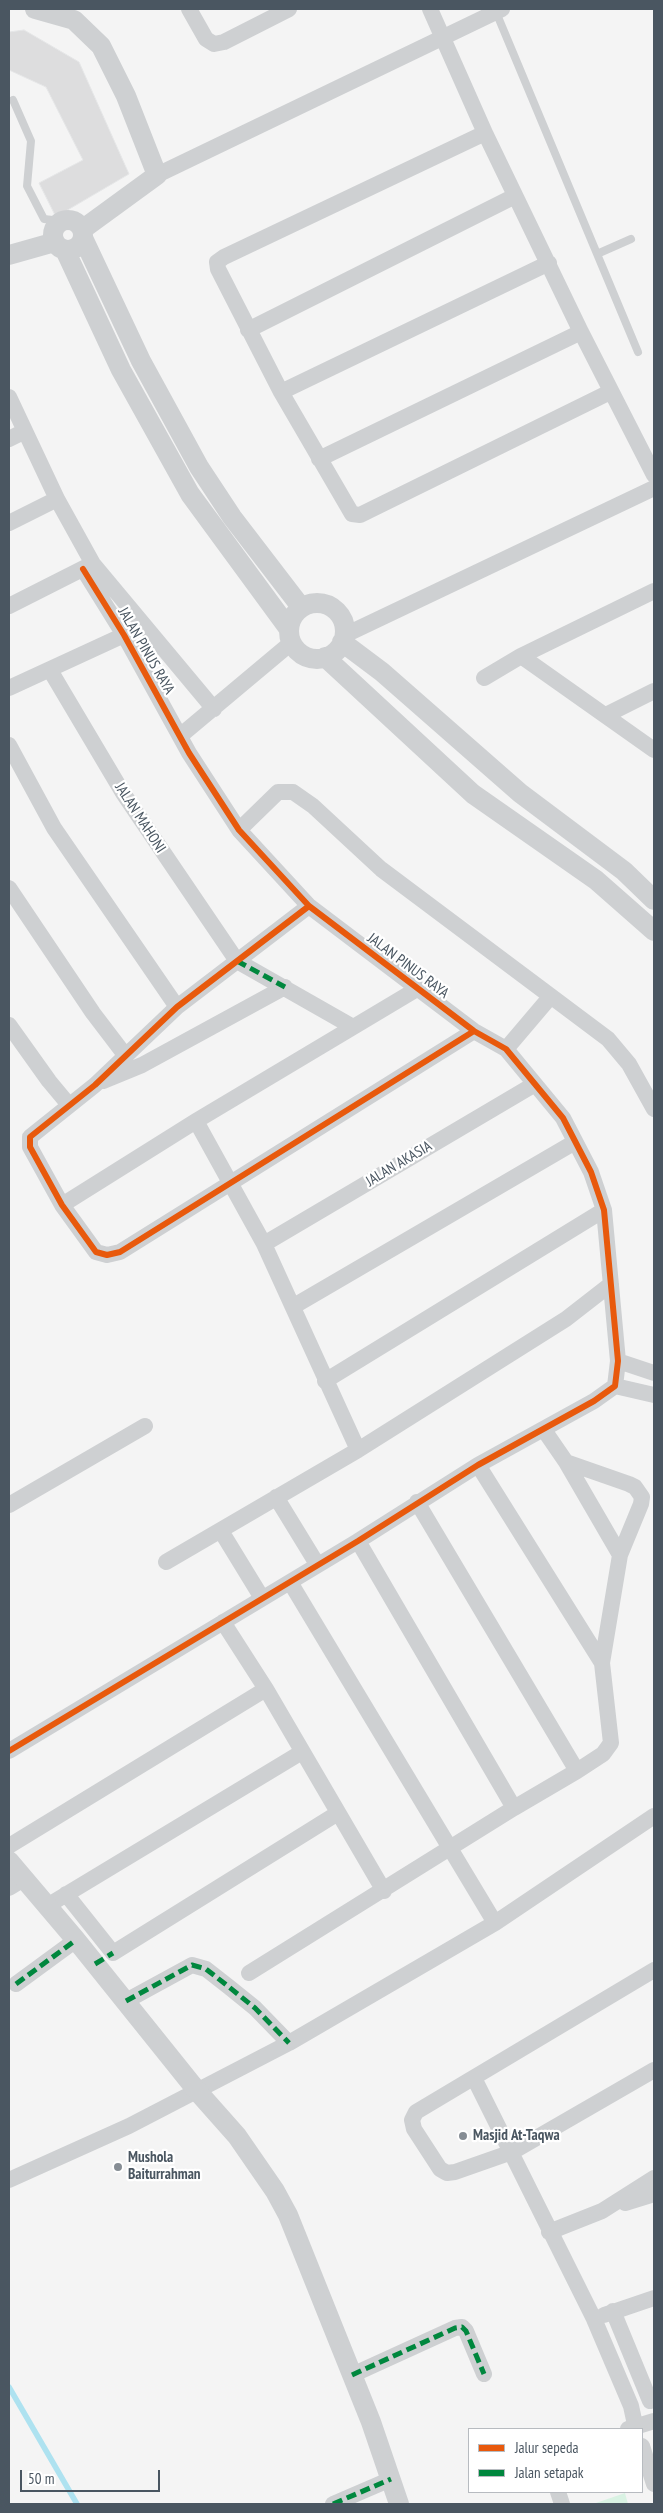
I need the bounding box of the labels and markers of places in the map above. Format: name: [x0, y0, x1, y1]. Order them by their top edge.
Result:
place label: Masjid At-Taqwa: [473, 2127, 560, 2145]
marker: Masjid At-Taqwa: [457, 2130, 469, 2142]
place label: Mushola Baiturrahman: [128, 2149, 201, 2184]
marker: Mushola Baiturrahman: [112, 2161, 124, 2173]

